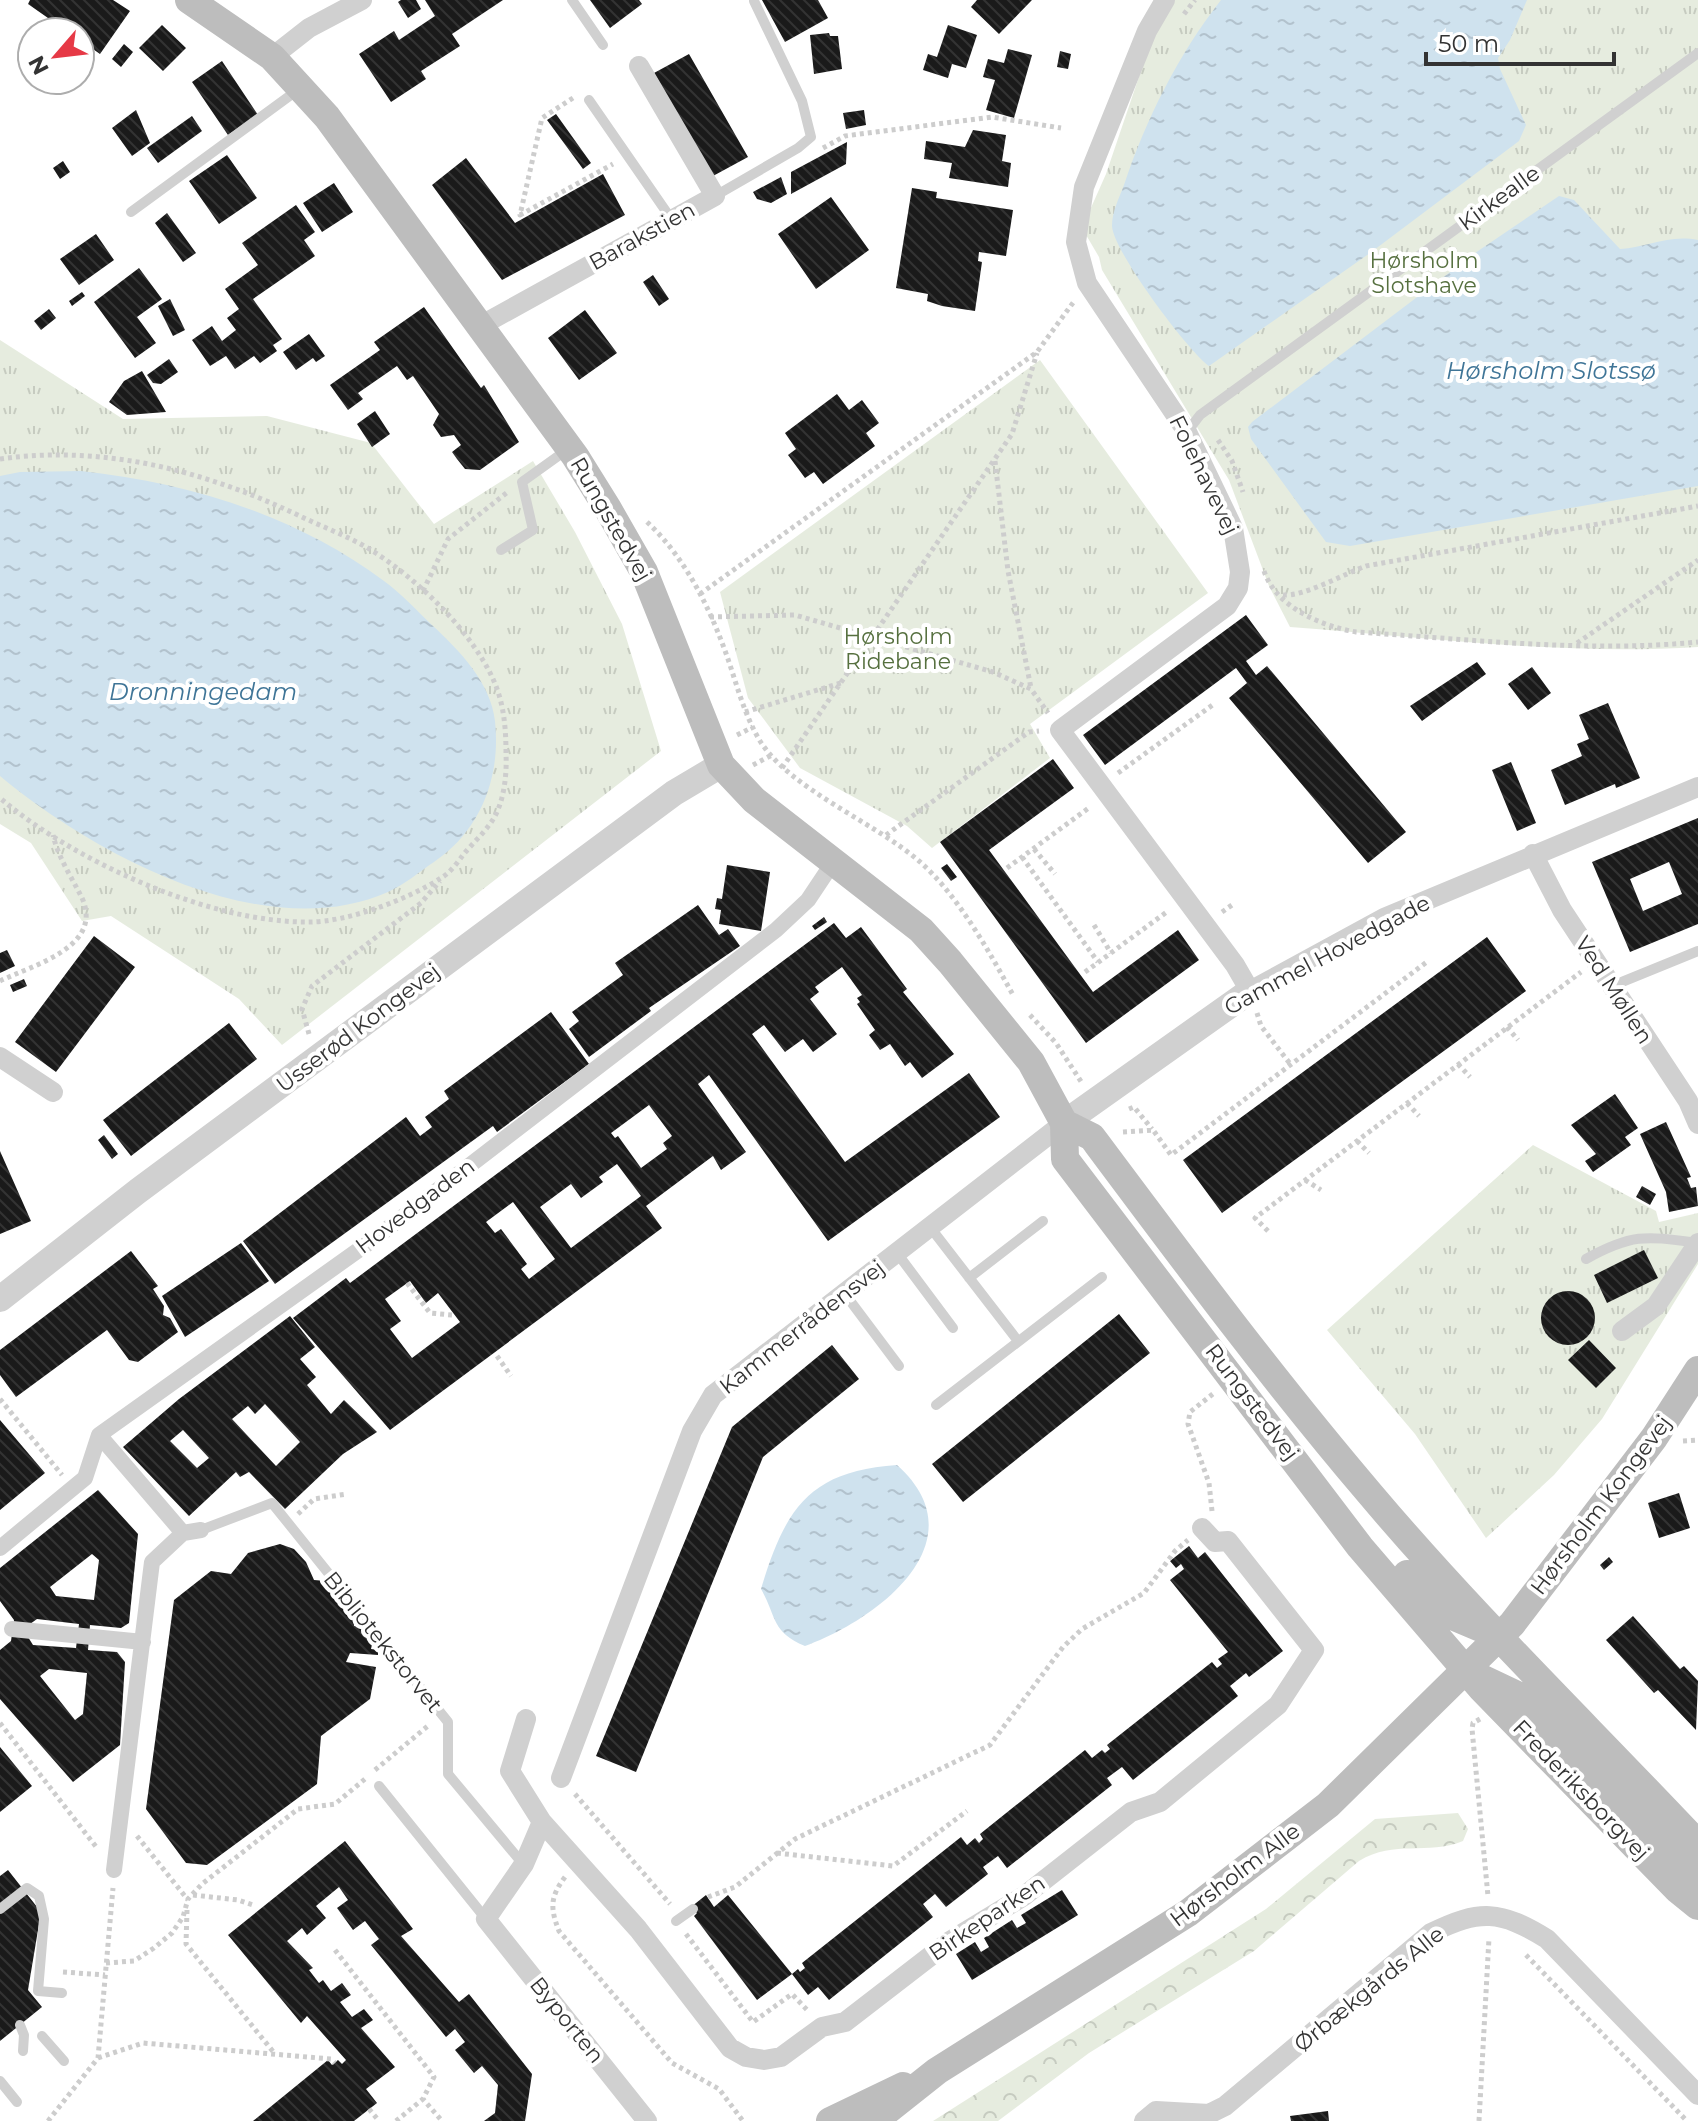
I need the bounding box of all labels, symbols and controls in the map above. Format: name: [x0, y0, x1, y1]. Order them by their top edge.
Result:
north arrow: [16, 16, 96, 96]
scale bar: [1426, 16, 1614, 66]
text: 50 m: [1438, 29, 1499, 58]
text: N: [23, 51, 55, 79]
street label: Kirkealle: [1453, 159, 1545, 237]
street label: Barakstien: [584, 196, 700, 276]
park label: Hørsholm Slotshave: [1369, 247, 1479, 299]
water label: Hørsholm Slotssø: [1446, 356, 1656, 385]
street label: Folehavevej: [1163, 411, 1245, 539]
street label: Rungstedvej: [565, 452, 657, 586]
park label: Hørsholm Ridebane: [843, 623, 953, 675]
water label: Dronningedam: [109, 677, 297, 706]
street label: Gammel Hovedgade: [1220, 889, 1434, 1021]
street label: Ved Møllen: [1569, 931, 1659, 1049]
street label: Usserød Kongevej: [271, 958, 445, 1098]
street label: Hovedgaden: [350, 1152, 480, 1260]
street label: Kammerrådensvej: [714, 1254, 890, 1400]
street label: Rungstedvej: [1199, 1338, 1305, 1466]
street label: Hørsholm Kongevej: [1525, 1410, 1677, 1600]
street label: Bibliotekstorvet: [318, 1566, 448, 1718]
street label: Frederiksborgvej: [1507, 1714, 1655, 1866]
street label: Hørsholm Alle: [1165, 1817, 1305, 1933]
street label: Birkeparken: [924, 1869, 1050, 1967]
street label: Ørbækgårds Alle: [1289, 1920, 1449, 2058]
street label: Byporten: [524, 1971, 610, 2069]

